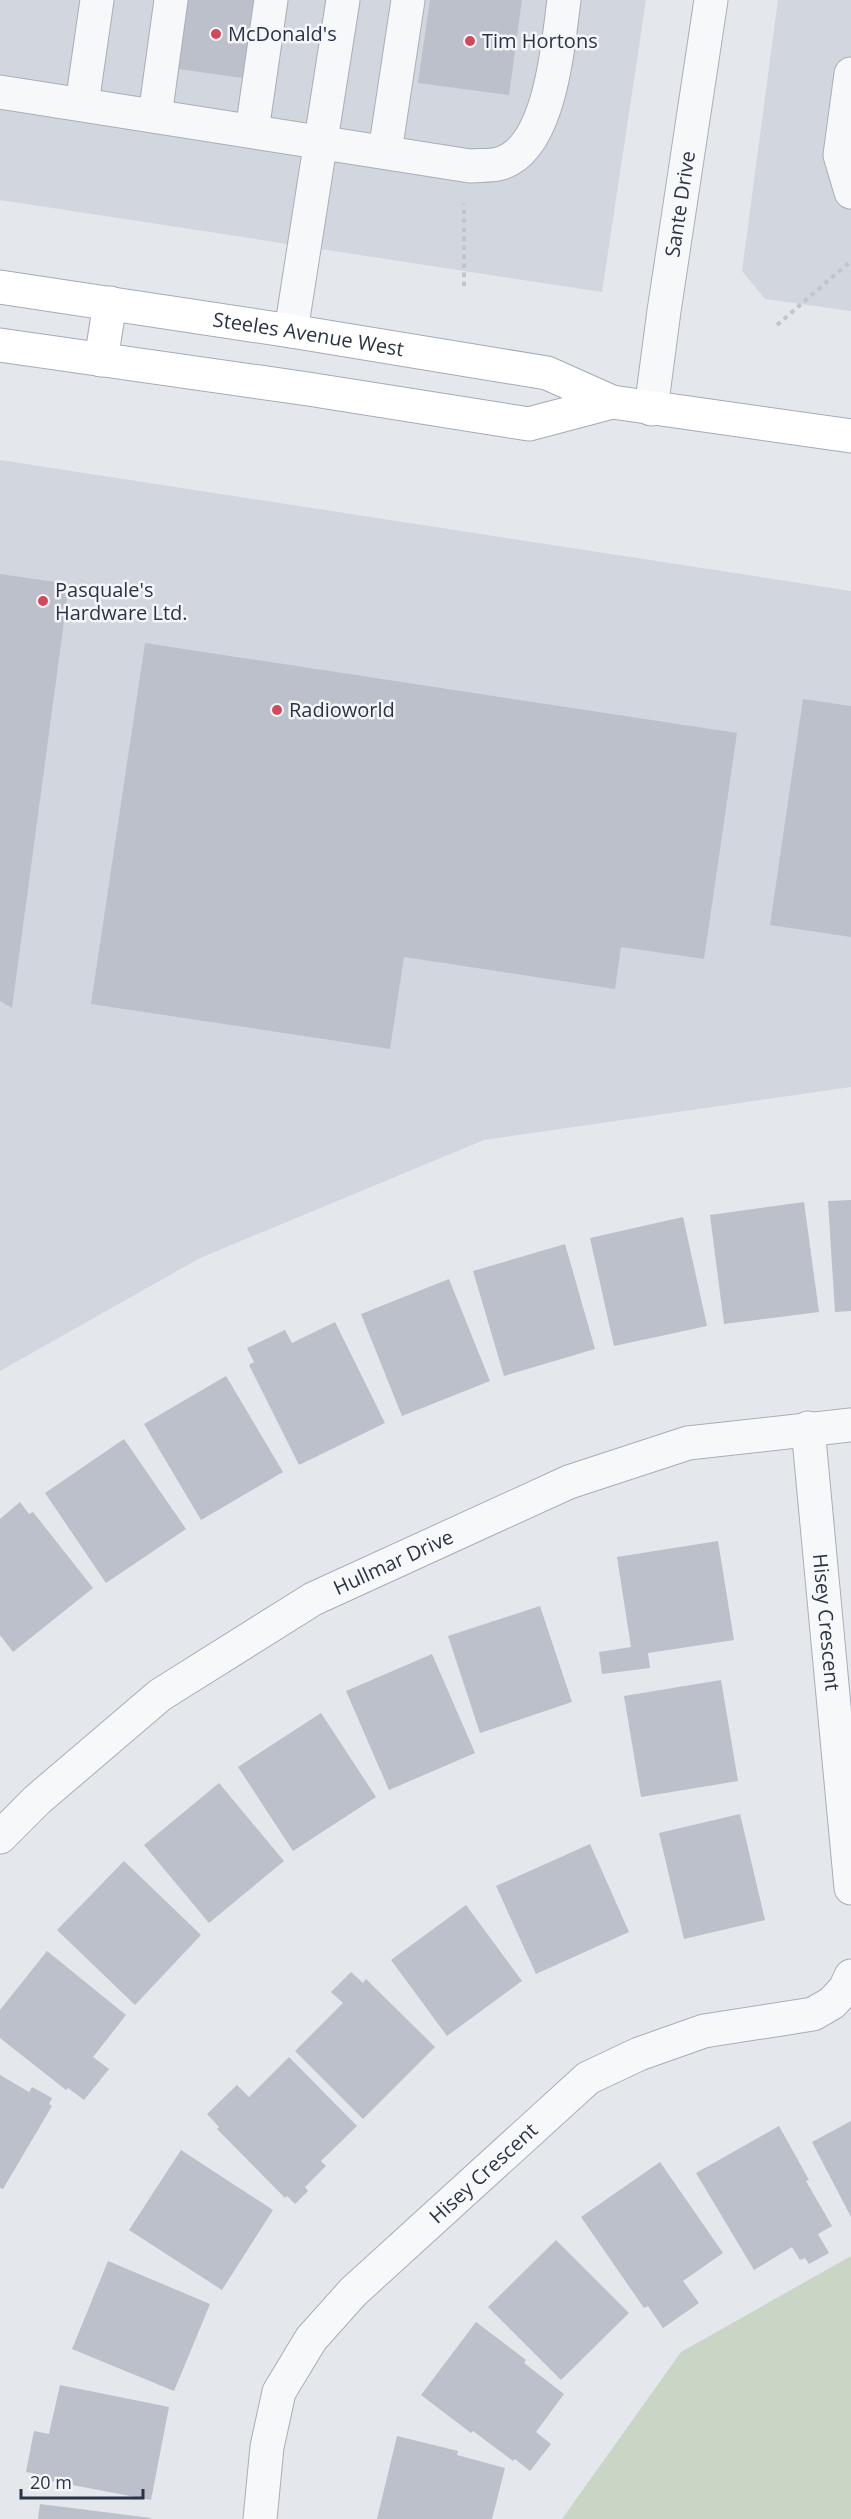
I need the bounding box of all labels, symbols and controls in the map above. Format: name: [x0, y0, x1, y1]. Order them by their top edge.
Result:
place label: McDonald's: [228, 20, 337, 47]
marker: McDonald's: [209, 27, 223, 41]
place label: Tim Hortons: [482, 27, 598, 54]
marker: Tim Hortons: [463, 34, 477, 48]
street label: Sante Drive: [658, 149, 701, 259]
street label: Steeles Avenue West: [211, 305, 406, 362]
place label: Pasquale's Hardware Ltd.: [55, 576, 188, 626]
marker: Pasquale's Hardware Ltd.: [36, 594, 50, 608]
place label: Radioworld: [289, 696, 395, 723]
marker: Radioworld: [270, 703, 284, 717]
street label: Hullmar Drive: [329, 1523, 457, 1601]
street label: Hisey Crescent: [807, 1552, 846, 1692]
street label: Hisey Crescent: [423, 2117, 543, 2229]
scale bar: [21, 2462, 142, 2500]
text: 20 m: [30, 2470, 72, 2494]

